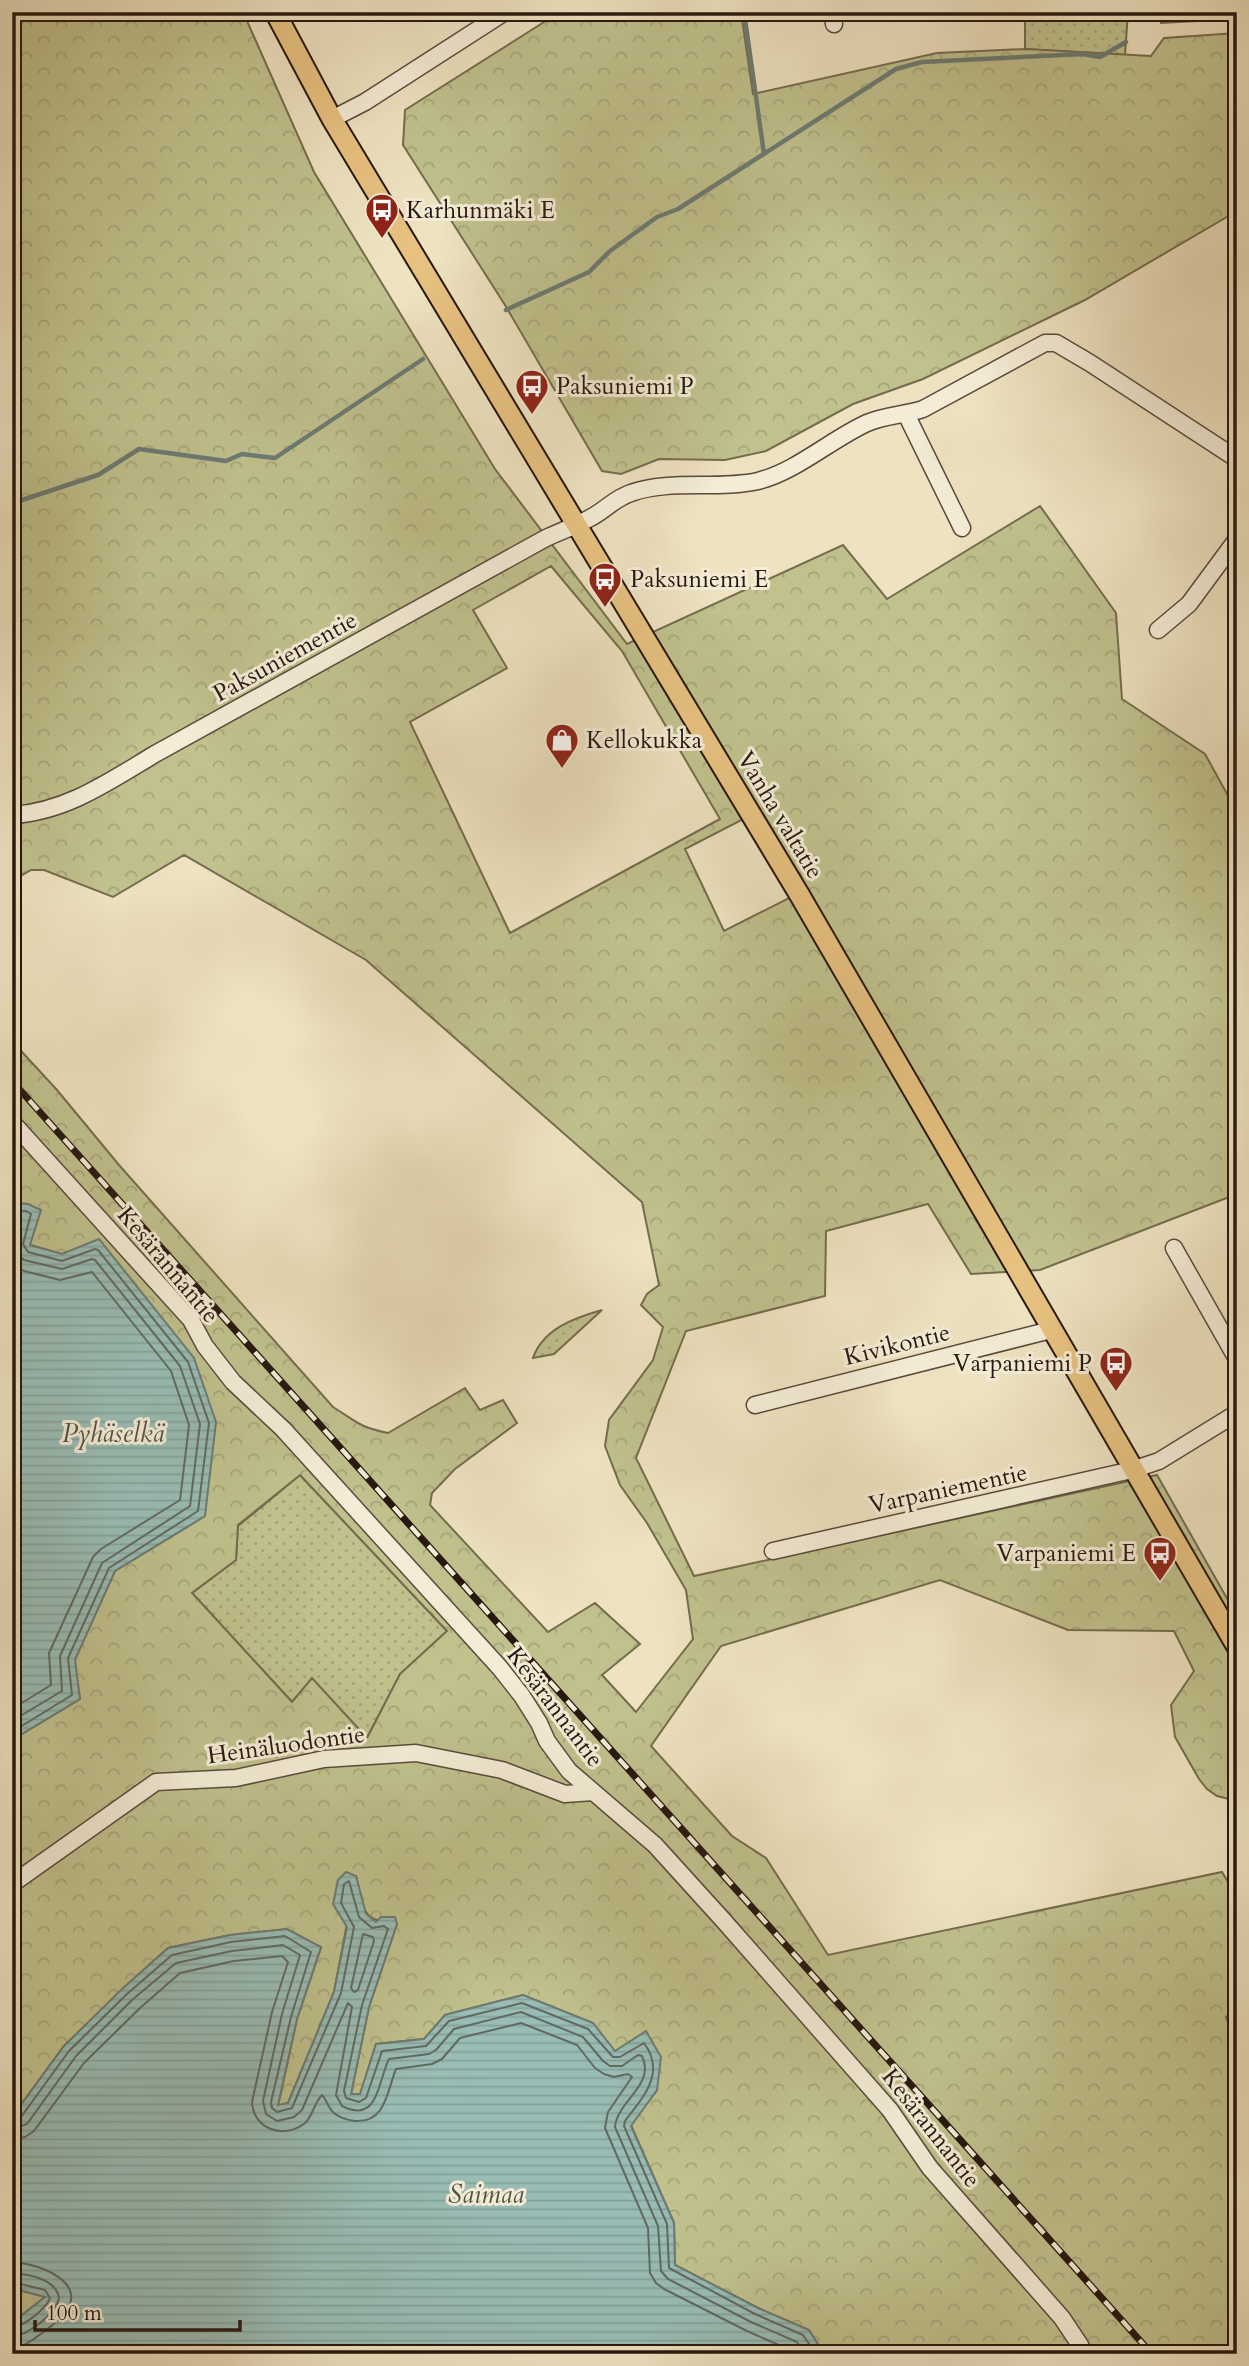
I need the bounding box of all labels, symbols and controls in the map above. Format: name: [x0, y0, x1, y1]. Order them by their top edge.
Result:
bus stop icon: Karhunmäki E: [363, 191, 401, 240]
place label: Karhunmäki E: [406, 194, 555, 227]
bus stop icon: Paksuniemi P: [513, 367, 551, 416]
place label: Paksuniemi P: [556, 370, 694, 403]
bus stop icon: Paksuniemi E: [586, 560, 624, 609]
place label: Paksuniemi E: [630, 563, 768, 596]
street label: Paksuniementie: [207, 604, 363, 710]
shop icon: Kellokukka: [543, 721, 581, 770]
place label: Kellokukka: [586, 724, 703, 757]
street label: Vanha valtatie: [729, 745, 831, 885]
street label: Kesärannantie: [109, 1200, 227, 1330]
street label: Kivikontie: [841, 1316, 953, 1374]
bus stop icon: Varpaniemi P: [1097, 1344, 1135, 1393]
place label: Varpaniemi P: [953, 1347, 1092, 1380]
water label: Pyhäselkä: [62, 1416, 166, 1451]
street label: Varpaniementie: [866, 1456, 1030, 1522]
bus stop icon: Varpaniemi E: [1141, 1534, 1179, 1583]
place label: Varpaniemi E: [997, 1537, 1136, 1570]
street label: Kesärannantie: [499, 1640, 611, 1774]
street label: Heinäluodontie: [205, 1718, 367, 1772]
street label: Kesärannantie: [874, 2061, 988, 2195]
water label: Saimaa: [448, 2177, 524, 2212]
scale bar: [35, 2289, 240, 2333]
text: 100 m: [46, 2299, 102, 2328]

